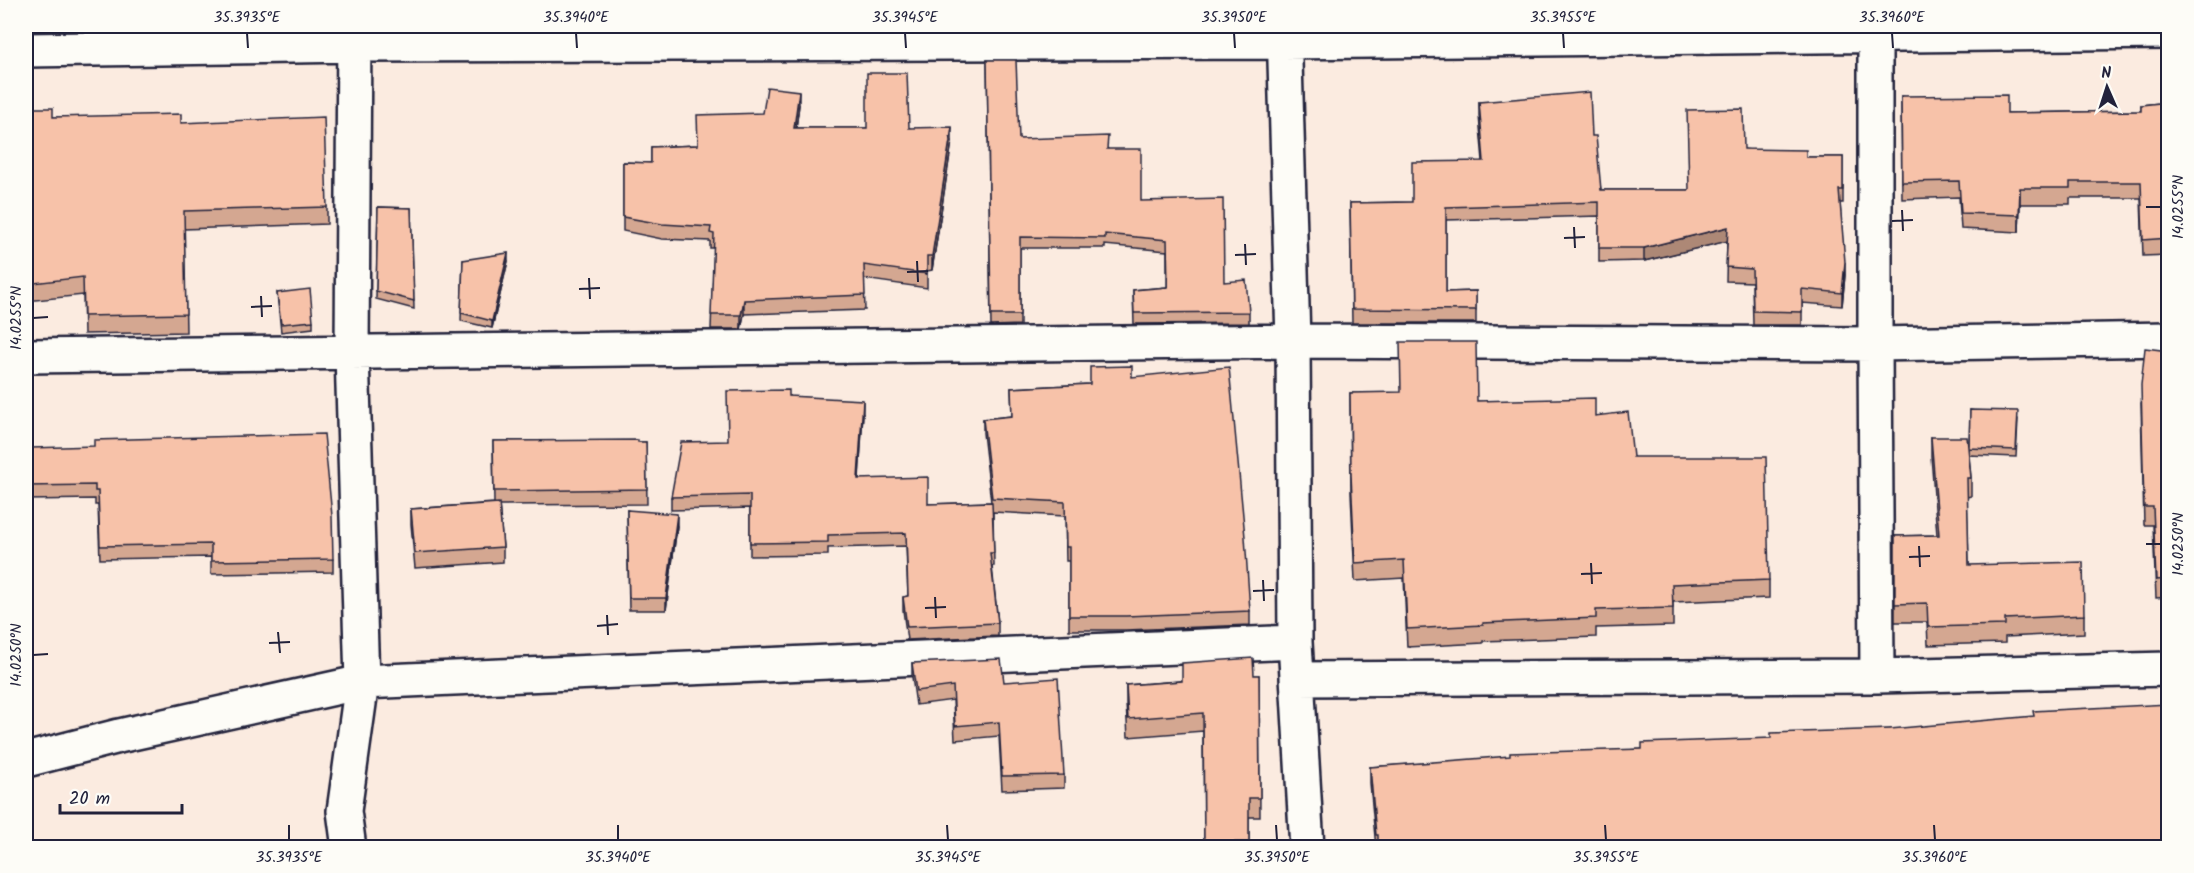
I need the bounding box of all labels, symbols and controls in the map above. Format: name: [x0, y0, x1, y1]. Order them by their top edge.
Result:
text: 35.3935°E: [214, 6, 281, 30]
text: 35.3940°E: [543, 6, 610, 30]
text: 35.3945°E: [872, 6, 939, 30]
text: 35.3950°E: [1201, 6, 1268, 30]
text: 35.3955°E: [1530, 6, 1597, 30]
text: 35.3960°E: [1859, 6, 1926, 30]
north arrow: [2077, 57, 2137, 117]
text: N: [2101, 61, 2112, 86]
text: 14.0255°N: [2167, 175, 2191, 239]
text: 14.0255°N: [5, 286, 29, 350]
text: 14.0250°N: [2167, 512, 2191, 576]
text: 14.0250°N: [5, 623, 29, 687]
scale bar: [60, 777, 182, 815]
text: 20 m: [69, 785, 110, 814]
text: 35.3935°E: [256, 846, 323, 870]
text: 35.3940°E: [585, 846, 652, 870]
text: 35.3945°E: [915, 846, 982, 870]
text: 35.3950°E: [1244, 846, 1311, 870]
text: 35.3955°E: [1573, 846, 1640, 870]
text: 35.3960°E: [1902, 846, 1969, 870]

